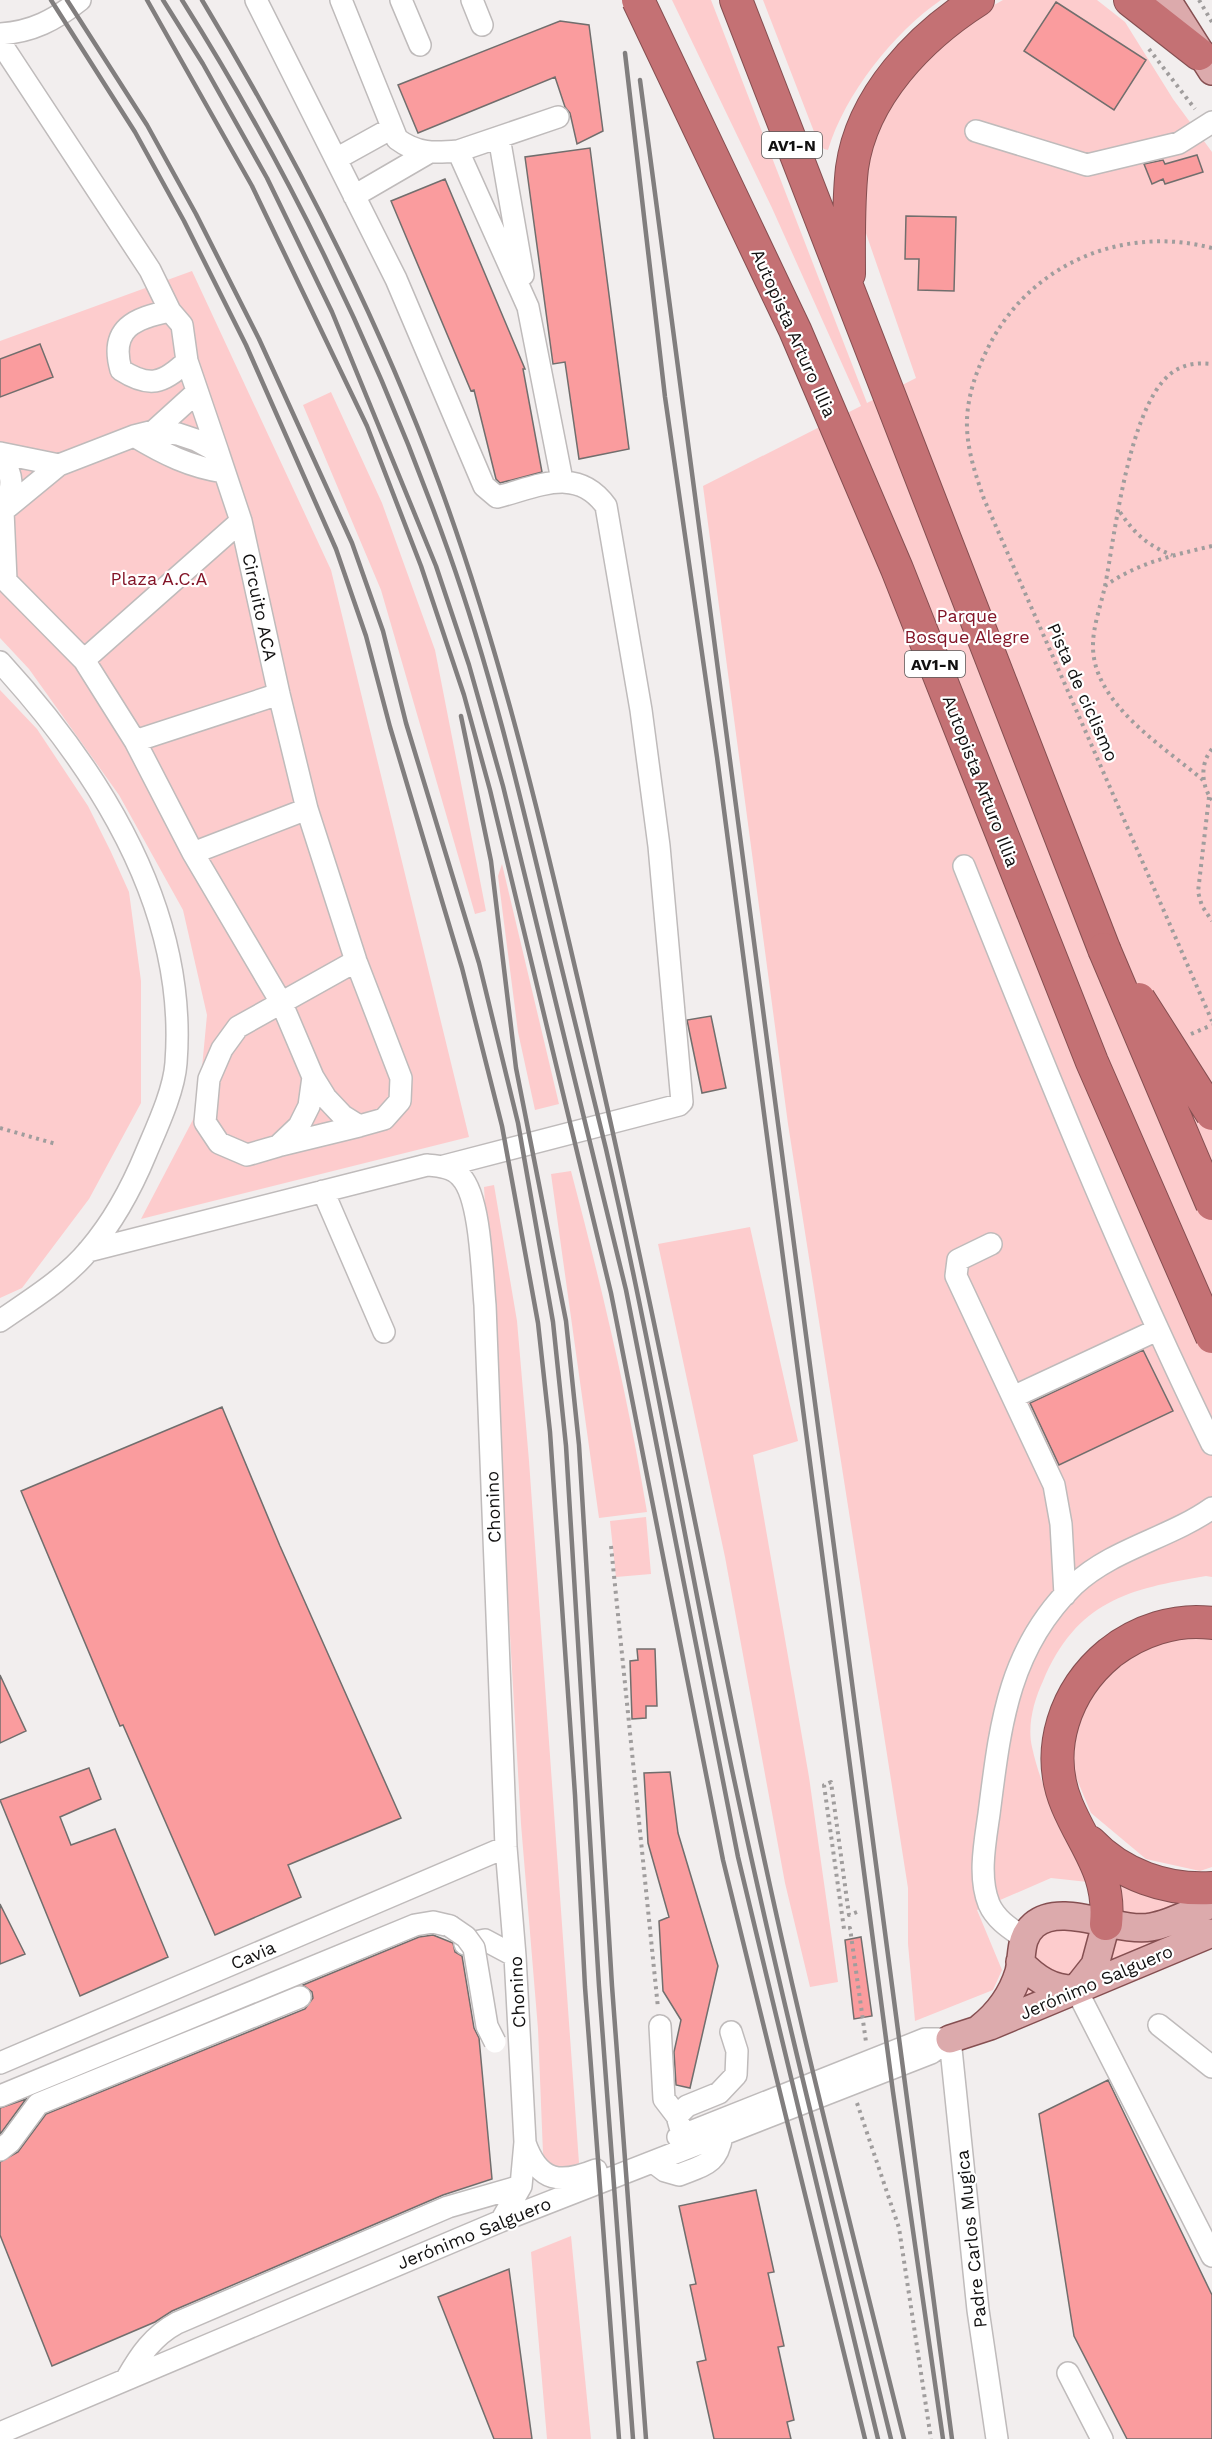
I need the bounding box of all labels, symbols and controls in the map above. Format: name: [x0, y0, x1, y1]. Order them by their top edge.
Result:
road number: AV1-N: [762, 132, 822, 158]
street label: Autopista Arturo Illia: [747, 246, 841, 420]
street label: Circuito ACA: [238, 551, 282, 663]
park label: Plaza A.C.A: [111, 568, 208, 589]
park label: Parque Bosque Alegre: [904, 605, 1030, 647]
street label: Pista de ciclismo: [1043, 620, 1123, 764]
road number: AV1-N: [905, 651, 965, 677]
street label: Autopista Arturo Illia: [939, 692, 1023, 870]
street label: Chonino: [481, 1471, 505, 1543]
street label: Cavia: [227, 1936, 279, 1974]
street label: Jerónimo Salguero: [1016, 1940, 1176, 2024]
street label: Chonino: [505, 1955, 529, 2029]
street label: Padre Carlos Mugica: [951, 2149, 991, 2329]
street label: Jerónimo Salguero: [394, 2192, 554, 2274]

